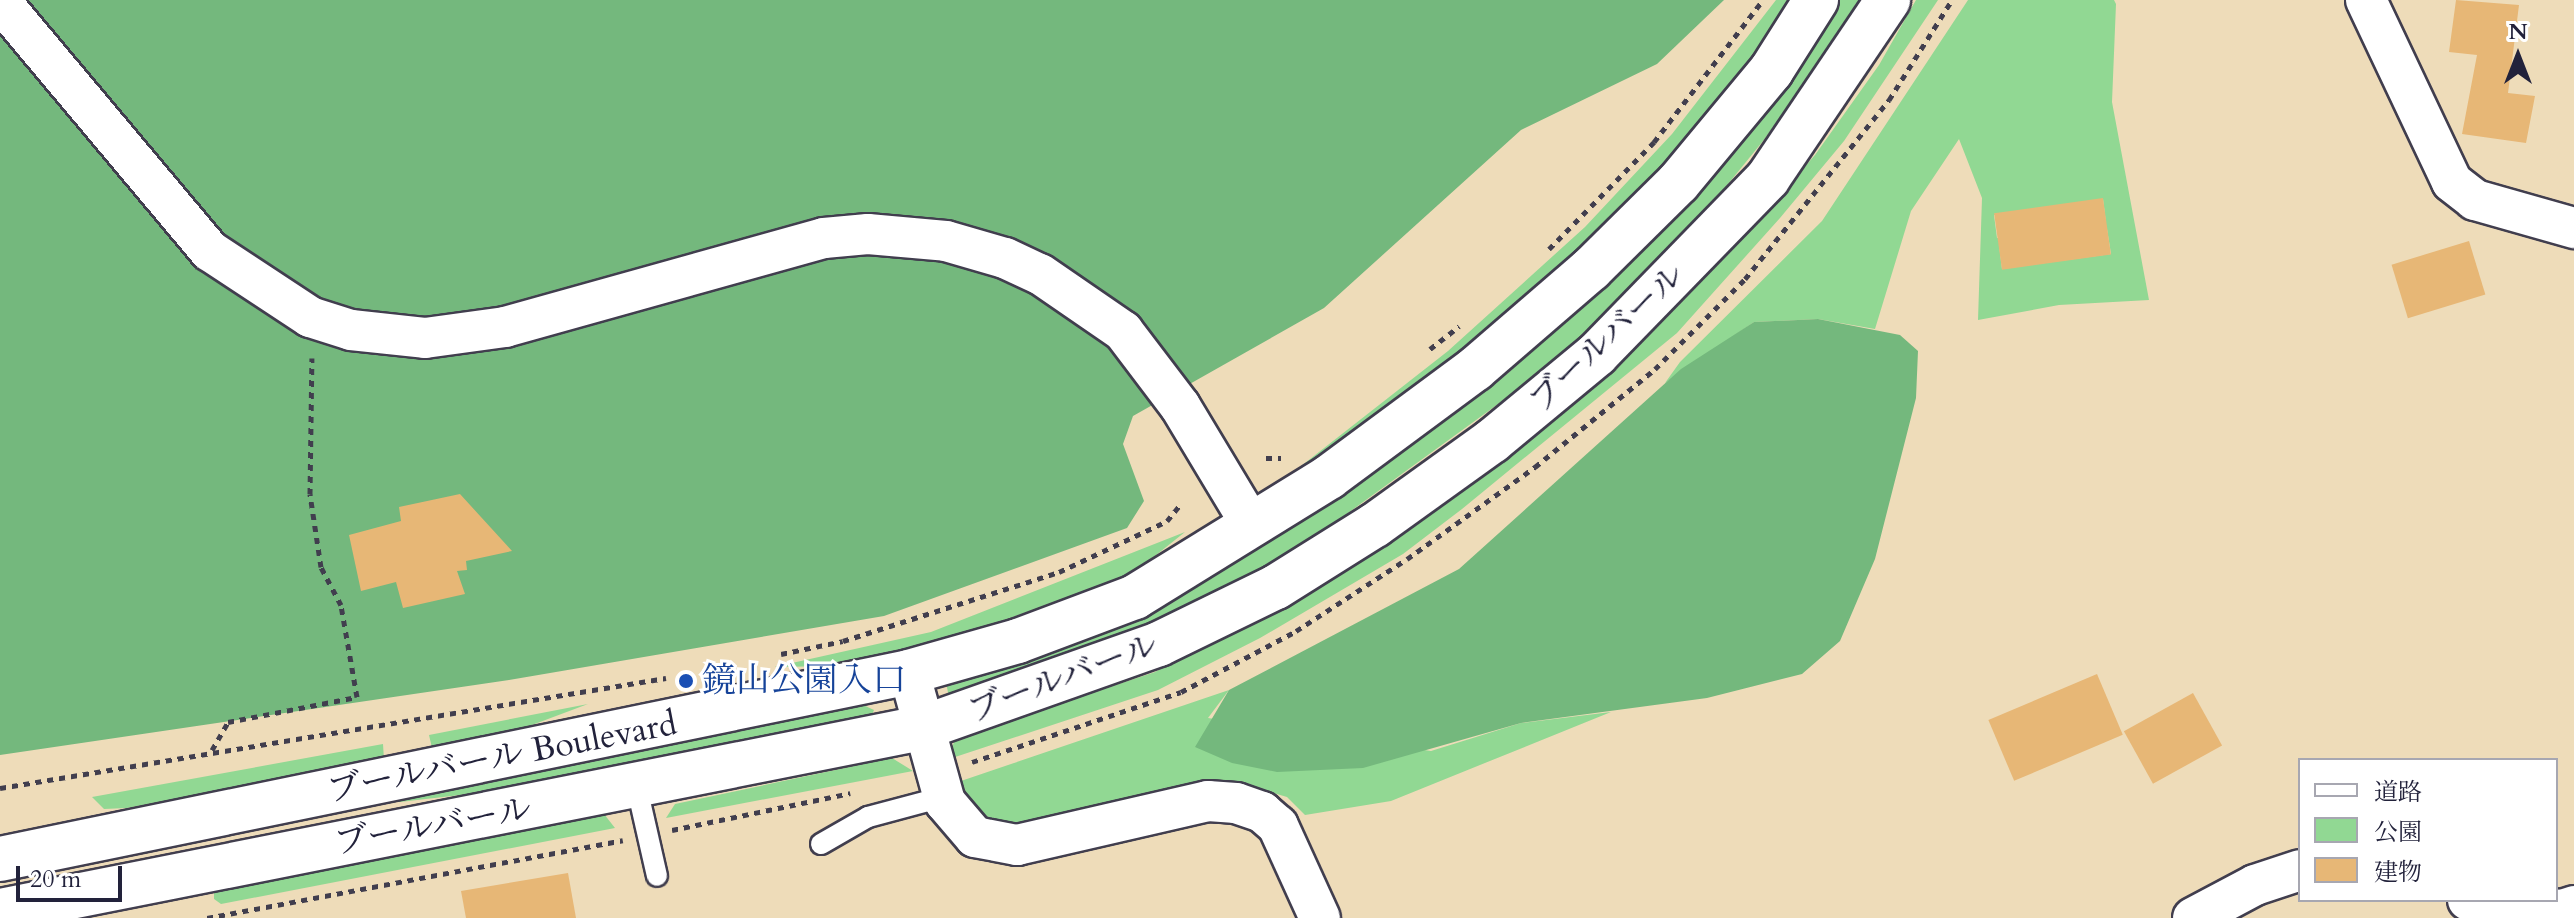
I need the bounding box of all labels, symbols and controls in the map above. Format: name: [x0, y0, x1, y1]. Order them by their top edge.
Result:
north arrow: [2478, 16, 2558, 96]
text: N: [2508, 17, 2528, 47]
street label: ブールバール: [1519, 254, 1695, 422]
street label: ブールバール: [961, 624, 1165, 732]
place label: 鏡山公園入口: [702, 661, 906, 701]
marker: 鏡山公園入口: [677, 672, 695, 690]
street label: ブールバール Boulevard: [322, 703, 682, 811]
legend: [2298, 758, 2558, 902]
text: 道路: [2374, 776, 2422, 809]
street label: ブールバール: [330, 788, 536, 864]
text: 公園: [2374, 816, 2422, 849]
scale bar: [20, 850, 126, 900]
text: 建物: [2374, 856, 2422, 889]
text: 20 m: [30, 863, 81, 896]

